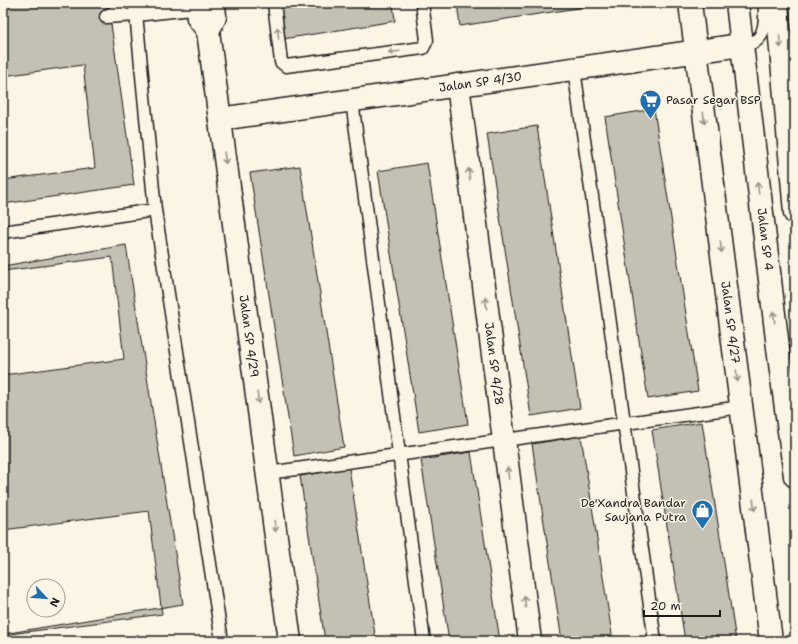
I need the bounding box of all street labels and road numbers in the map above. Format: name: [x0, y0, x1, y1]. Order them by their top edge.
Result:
street label: Jalan SP 4/30: [438, 68, 523, 96]
street label: Jalan SP 4: [753, 207, 777, 272]
street label: Jalan SP 4/27: [717, 280, 744, 365]
street label: Jalan SP 4/29: [236, 294, 262, 378]
street label: Jalan SP 4/28: [481, 321, 507, 406]

